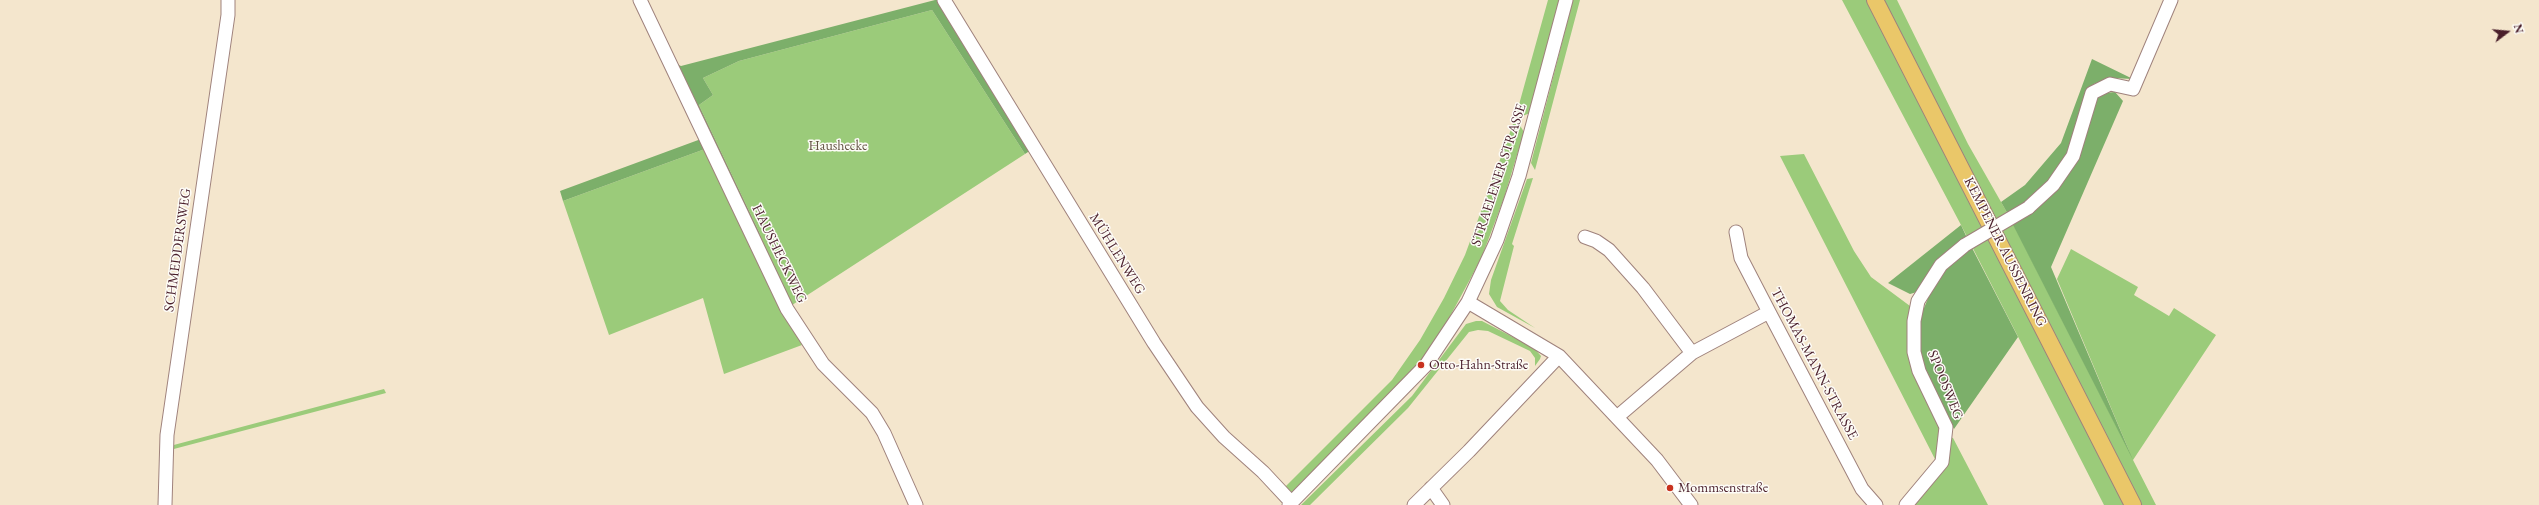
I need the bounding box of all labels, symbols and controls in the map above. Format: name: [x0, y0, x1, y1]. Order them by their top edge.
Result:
north arrow: [2487, 12, 2527, 52]
text: N: [2511, 22, 2526, 35]
street label: STRAELENER STRASSE: [1468, 102, 1530, 248]
park label: Haushecke: [808, 138, 868, 154]
street label: KEMPENER AUSSENRING: [1960, 174, 2050, 330]
street label: SCHMEDDERSWEG: [161, 187, 195, 313]
street label: HAUSHECKWEG: [748, 202, 810, 306]
street label: MÜHLENWEG: [1085, 210, 1149, 298]
street label: THOMAS-MANN-STRASSE: [1767, 285, 1861, 443]
street label: SPOOSWEG: [1924, 348, 1966, 422]
place label: Otto-Hahn-Straße: [1429, 357, 1528, 373]
marker: Otto-Hahn-Straße: [1416, 360, 1426, 370]
place label: Mommsenstraße: [1678, 480, 1768, 496]
marker: Mommsenstraße: [1665, 483, 1675, 493]

